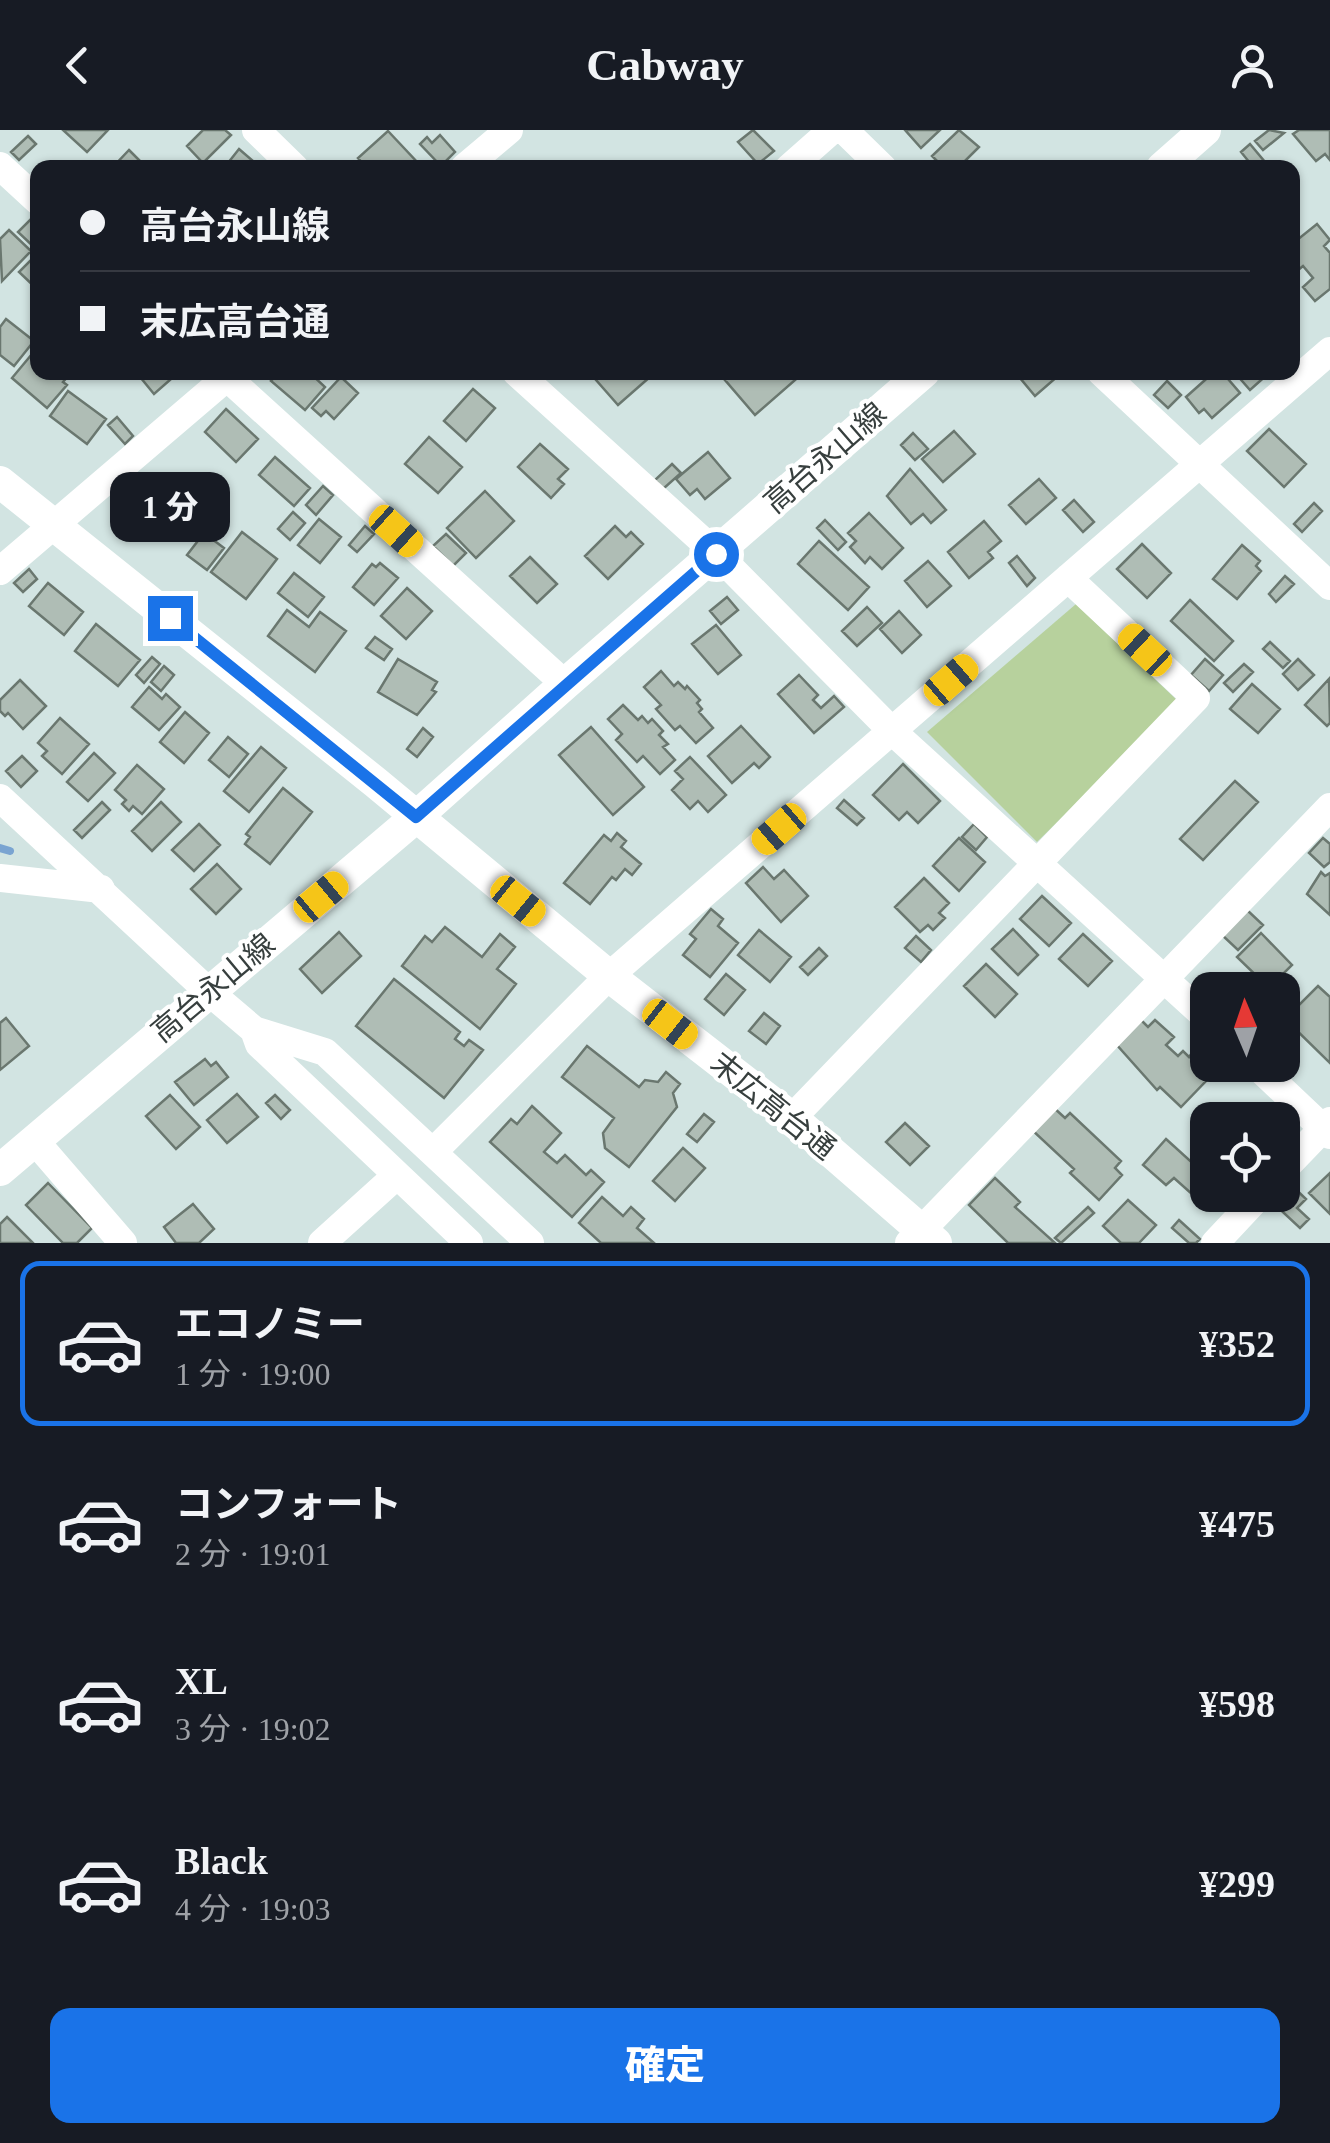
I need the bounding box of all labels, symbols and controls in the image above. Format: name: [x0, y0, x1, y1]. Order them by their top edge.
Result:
icon: back: [50, 38, 105, 93]
icon: person: [1225, 38, 1280, 93]
text: Cabway: [586, 40, 744, 90]
text: 高台永山線: [140, 205, 330, 247]
text: 末広高台通: [140, 301, 330, 343]
street label: 高台永山線: [757, 396, 892, 519]
callout: 1 分: [110, 473, 230, 543]
text: 1 分: [142, 489, 198, 525]
car: [364, 500, 428, 562]
route start: [694, 532, 739, 577]
route end: [148, 596, 193, 641]
car: [1113, 619, 1177, 681]
car: [919, 649, 983, 711]
car: [747, 798, 811, 860]
car: [288, 866, 354, 928]
car: [485, 870, 551, 932]
street label: 高台永山線: [145, 927, 281, 1048]
north arrow: [1190, 972, 1300, 1082]
map controls: [1190, 972, 1300, 1212]
car: [637, 994, 703, 1054]
street label: 末広高台通: [705, 1046, 842, 1166]
button: locate: [1190, 1102, 1300, 1212]
icon: car: [55, 1299, 145, 1389]
text: エコノミー: [175, 1303, 365, 1345]
text: ¥352: [1199, 1323, 1275, 1365]
text: 1 分 · 19:00: [175, 1356, 331, 1392]
icon: car: [55, 1479, 145, 1569]
text: コンフォート: [175, 1483, 402, 1525]
text: ¥475: [1199, 1503, 1275, 1545]
text: 2 分 · 19:01: [175, 1536, 331, 1572]
icon: car: [55, 1659, 145, 1749]
text: XL: [175, 1660, 228, 1702]
text: ¥598: [1199, 1683, 1275, 1725]
text: 3 分 · 19:02: [175, 1711, 331, 1747]
icon: car: [55, 1839, 145, 1929]
text: Black: [175, 1840, 268, 1882]
text: ¥299: [1199, 1863, 1275, 1905]
text: 4 分 · 19:03: [175, 1891, 331, 1927]
button: 確定: [50, 2008, 1280, 2123]

